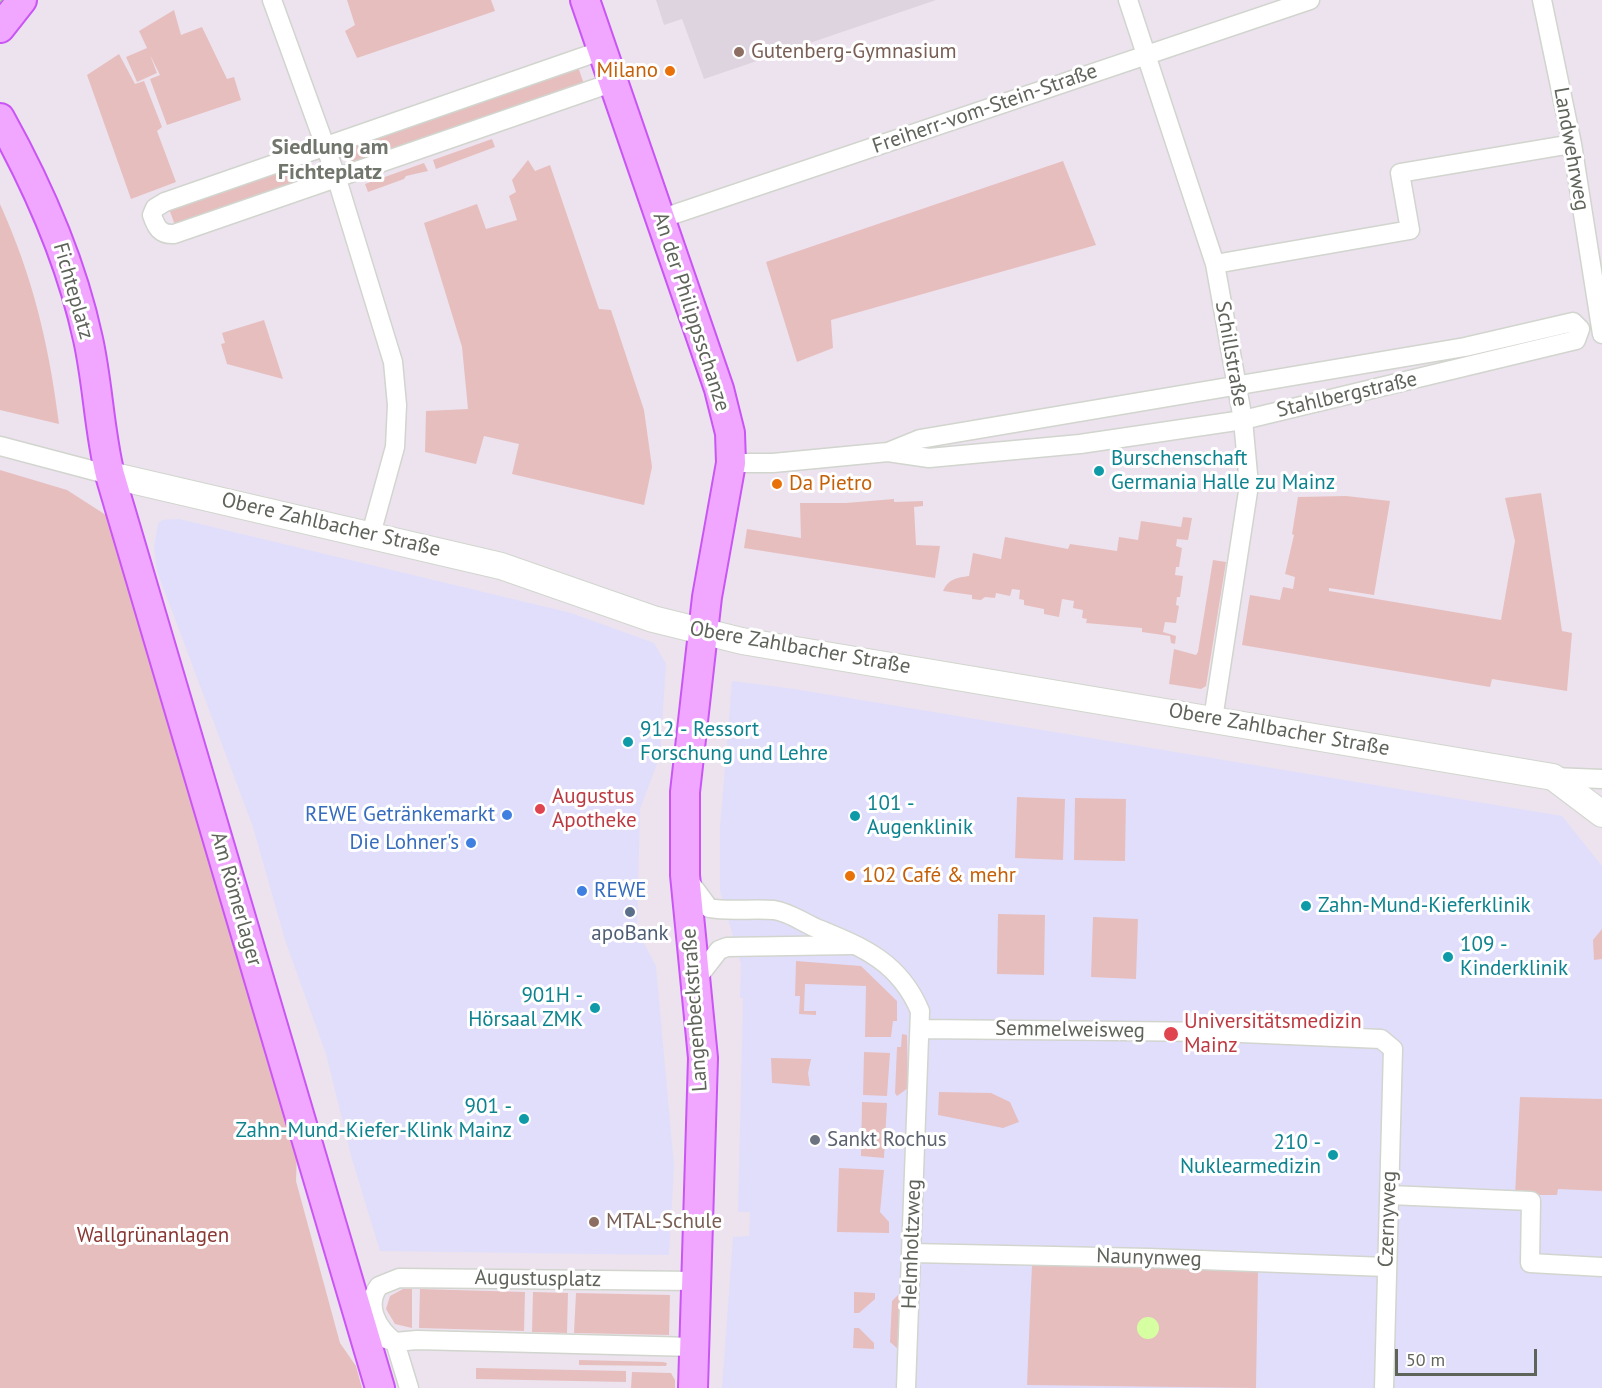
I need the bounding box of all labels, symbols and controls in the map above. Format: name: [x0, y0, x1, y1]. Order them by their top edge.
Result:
place label: Gutenberg-Gymnasium: [751, 39, 957, 65]
marker: Gutenberg-Gymnasium: [732, 45, 746, 59]
place label: Milano: [596, 58, 658, 84]
street label: Freiherr-vom-Stein-Straße: [869, 59, 1101, 159]
marker: Milano: [663, 64, 677, 78]
street label: Landwehrweg: [1548, 85, 1594, 213]
district label: Siedlung am Fichteplatz: [272, 135, 388, 186]
street label: An der Philippsschanze: [647, 209, 735, 415]
street label: Fichteplatz: [47, 240, 99, 342]
street label: Schillstraße: [1209, 299, 1253, 409]
street label: Stahlbergstraße: [1274, 367, 1420, 423]
place label: Burschenschaft Germania Halle zu Mainz: [1111, 446, 1335, 496]
marker: Burschenschaft Germania Halle zu Mainz: [1092, 464, 1106, 478]
place label: Da Pietro: [789, 471, 872, 497]
marker: Da Pietro: [770, 477, 784, 491]
street label: Obere Zahlbacher Straße: [219, 488, 443, 562]
street label: Obere Zahlbacher Straße: [688, 616, 912, 680]
street label: Obere Zahlbacher Straße: [1167, 698, 1391, 762]
place label: 912 - Ressort Forschung und Lehre: [640, 717, 828, 767]
marker: 912 - Ressort Forschung und Lehre: [621, 735, 635, 749]
place label: Augustus Apotheke: [552, 784, 637, 834]
place label: 101 - Augenklinik: [867, 791, 973, 841]
place label: REWE Getränkemarkt: [305, 802, 495, 828]
marker: Augustus Apotheke: [533, 802, 547, 816]
marker: REWE Getränkemarkt: [500, 808, 514, 822]
marker: 101 - Augenklinik: [848, 809, 862, 823]
street label: Am Römerlager: [205, 829, 267, 969]
place label: Die Lohner's: [350, 830, 459, 856]
marker: Die Lohner's: [464, 836, 478, 850]
place label: 102 Café & mehr: [862, 863, 1016, 889]
marker: 102 Café & mehr: [843, 869, 857, 883]
place label: REWE: [594, 878, 646, 904]
marker: REWE: [575, 884, 589, 898]
place label: Zahn-Mund-Kieferklinik: [1318, 893, 1531, 919]
marker: Zahn-Mund-Kieferklinik: [1299, 899, 1313, 913]
marker: apoBank: [623, 905, 637, 919]
place label: apoBank: [591, 921, 669, 947]
street label: Langenbeckstraße: [677, 927, 713, 1093]
place label: 109 - Kinderklinik: [1460, 932, 1568, 982]
marker: 109 - Kinderklinik: [1441, 950, 1455, 964]
place label: 901H - Hörsaal ZMK: [468, 983, 583, 1033]
marker: 901H - Hörsaal ZMK: [588, 1001, 602, 1015]
place label: Universitätsmedizin Mainz: [1184, 1009, 1362, 1059]
street label: Semmelweisweg: [995, 1016, 1145, 1044]
marker: Universitätsmedizin Mainz: [1162, 1025, 1180, 1043]
place label: 901 - Zahn-Mund-Kiefer-Klink Mainz: [236, 1094, 512, 1144]
marker: 901 - Zahn-Mund-Kiefer-Klink Mainz: [517, 1112, 531, 1126]
place label: Sankt Rochus: [827, 1127, 947, 1153]
place label: 210 - Nuklearmedizin: [1180, 1130, 1321, 1180]
marker: Sankt Rochus: [808, 1133, 822, 1147]
marker: 210 - Nuklearmedizin: [1326, 1148, 1340, 1162]
street label: Czernyweg: [1374, 1170, 1402, 1268]
street label: Helmholtzweg: [897, 1178, 927, 1310]
place label: MTAL-Schule: [606, 1209, 722, 1235]
marker: MTAL-Schule: [587, 1215, 601, 1229]
park label: Wallgrünanlagen: [77, 1223, 229, 1249]
street label: Naunynweg: [1096, 1244, 1202, 1272]
street label: Augustusplatz: [474, 1265, 602, 1293]
scale bar: [1398, 1337, 1540, 1375]
text: 50 m: [1406, 1348, 1445, 1371]

